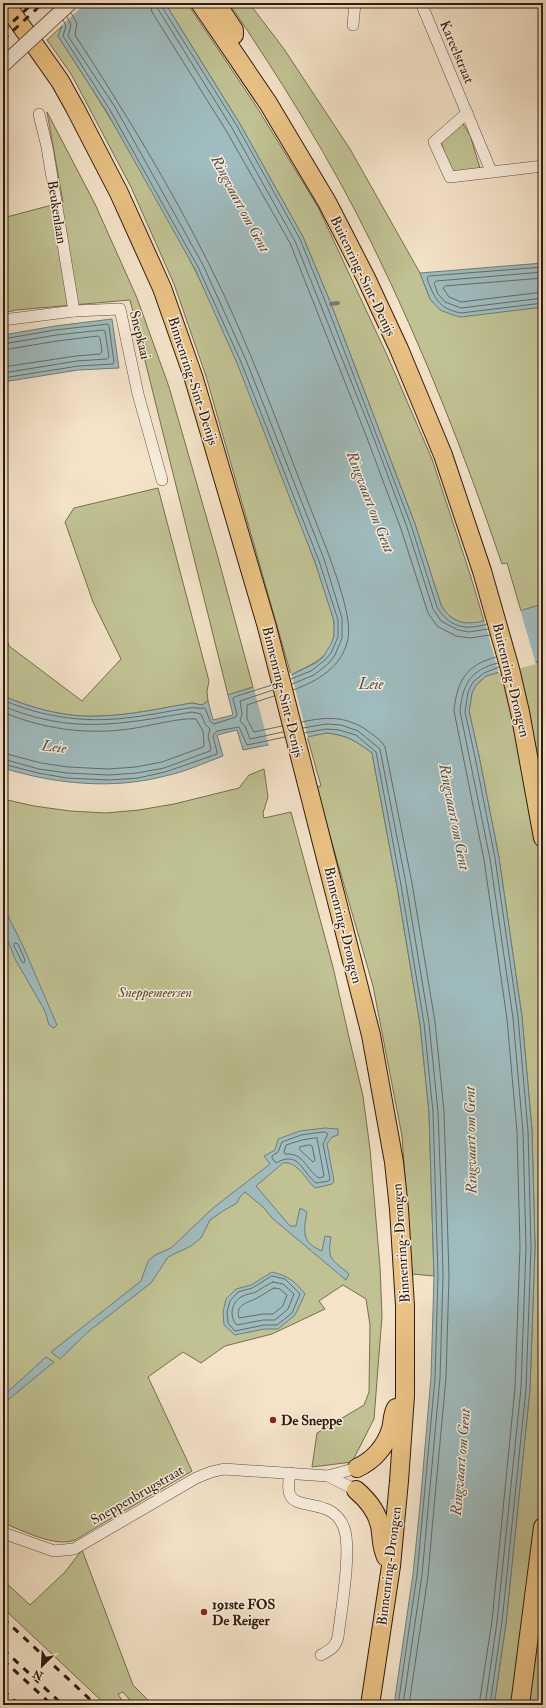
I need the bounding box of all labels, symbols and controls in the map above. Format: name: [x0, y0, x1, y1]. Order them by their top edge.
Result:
street label: Kareelstraat: [436, 18, 478, 86]
water label: Ringvaart om Gent: [206, 151, 274, 257]
street label: Beukenlaan: [44, 179, 70, 245]
street label: Buitenring-Sint-Denijs: [326, 213, 400, 339]
street label: Snepkaai: [125, 309, 154, 362]
street label: Binnenring-Sint-Denijs: [164, 314, 222, 448]
water label: Ringvaart om Gent: [342, 447, 398, 556]
street label: Buitenring-Drongen: [489, 621, 533, 739]
street label: Binnenring-Sint-Denijs: [258, 625, 308, 760]
water label: Leie: [358, 675, 384, 694]
water label: Leie: [39, 736, 69, 758]
water label: Ringvaart om Gent: [434, 761, 474, 872]
street label: Binnenring-Drongen: [320, 865, 366, 985]
park label: Sneppemeersen: [117, 984, 192, 1001]
water label: Ringvaart om Gent: [461, 1085, 481, 1195]
street label: Binnenring-Drongen: [388, 1183, 414, 1303]
water label: Ringvaart om Gent: [447, 1407, 475, 1517]
place label: De Sneppe: [281, 1412, 342, 1430]
marker: De Sneppe: [268, 1415, 278, 1425]
street label: Sneppenbrugstraat: [87, 1461, 188, 1529]
street label: Binnenring-Drongen: [373, 1506, 405, 1626]
place label: 191ste FOS De Reiger: [212, 1596, 275, 1630]
marker: 191ste FOS De Reiger: [199, 1607, 209, 1617]
north arrow: [22, 1646, 62, 1686]
text: N: [30, 1666, 46, 1683]

